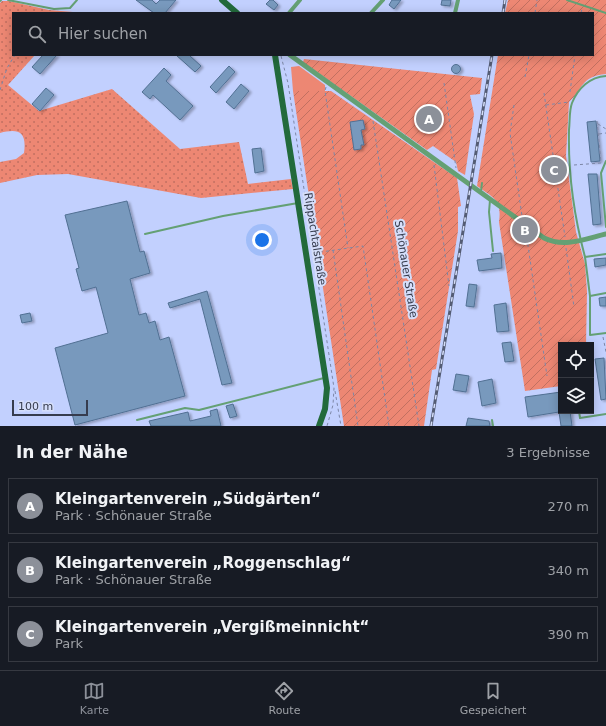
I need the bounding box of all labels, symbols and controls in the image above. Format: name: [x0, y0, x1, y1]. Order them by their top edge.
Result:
search box: [12, 12, 594, 56]
icon: search: [26, 23, 48, 45]
text: Hier suchen: [58, 25, 147, 43]
pin: A: [416, 104, 442, 134]
pin: C: [541, 155, 567, 185]
street label: Rippachtalstraße: [301, 192, 329, 286]
pin: B: [512, 215, 538, 245]
street label: Schönauer Straße: [392, 219, 420, 319]
your location: [252, 230, 272, 250]
map controls: [558, 342, 594, 414]
button: locate: [558, 342, 594, 378]
button: layers: [558, 378, 594, 414]
scale bar: [12, 398, 88, 417]
text: 100 m: [18, 400, 53, 413]
text: In der Nähe: [16, 442, 128, 462]
text: 3 Ergebnisse: [506, 445, 590, 460]
text: Kleingartenverein „Südgärten“: [55, 490, 321, 508]
text: A: [25, 499, 35, 514]
text: 270 m: [547, 499, 589, 514]
text: Park · Schönauer Straße: [55, 508, 212, 523]
text: Kleingartenverein „Roggenschlag“: [55, 554, 351, 572]
text: B: [25, 563, 35, 578]
text: 340 m: [547, 563, 589, 578]
text: Park · Schönauer Straße: [55, 572, 212, 587]
text: Kleingartenverein „Vergißmeinnicht“: [55, 618, 369, 636]
text: C: [25, 627, 35, 642]
text: 390 m: [547, 627, 589, 642]
text: Park: [55, 636, 83, 651]
tab: Karte: [80, 680, 109, 717]
tab: Route: [268, 680, 300, 717]
tab: Gespeichert: [460, 680, 526, 717]

